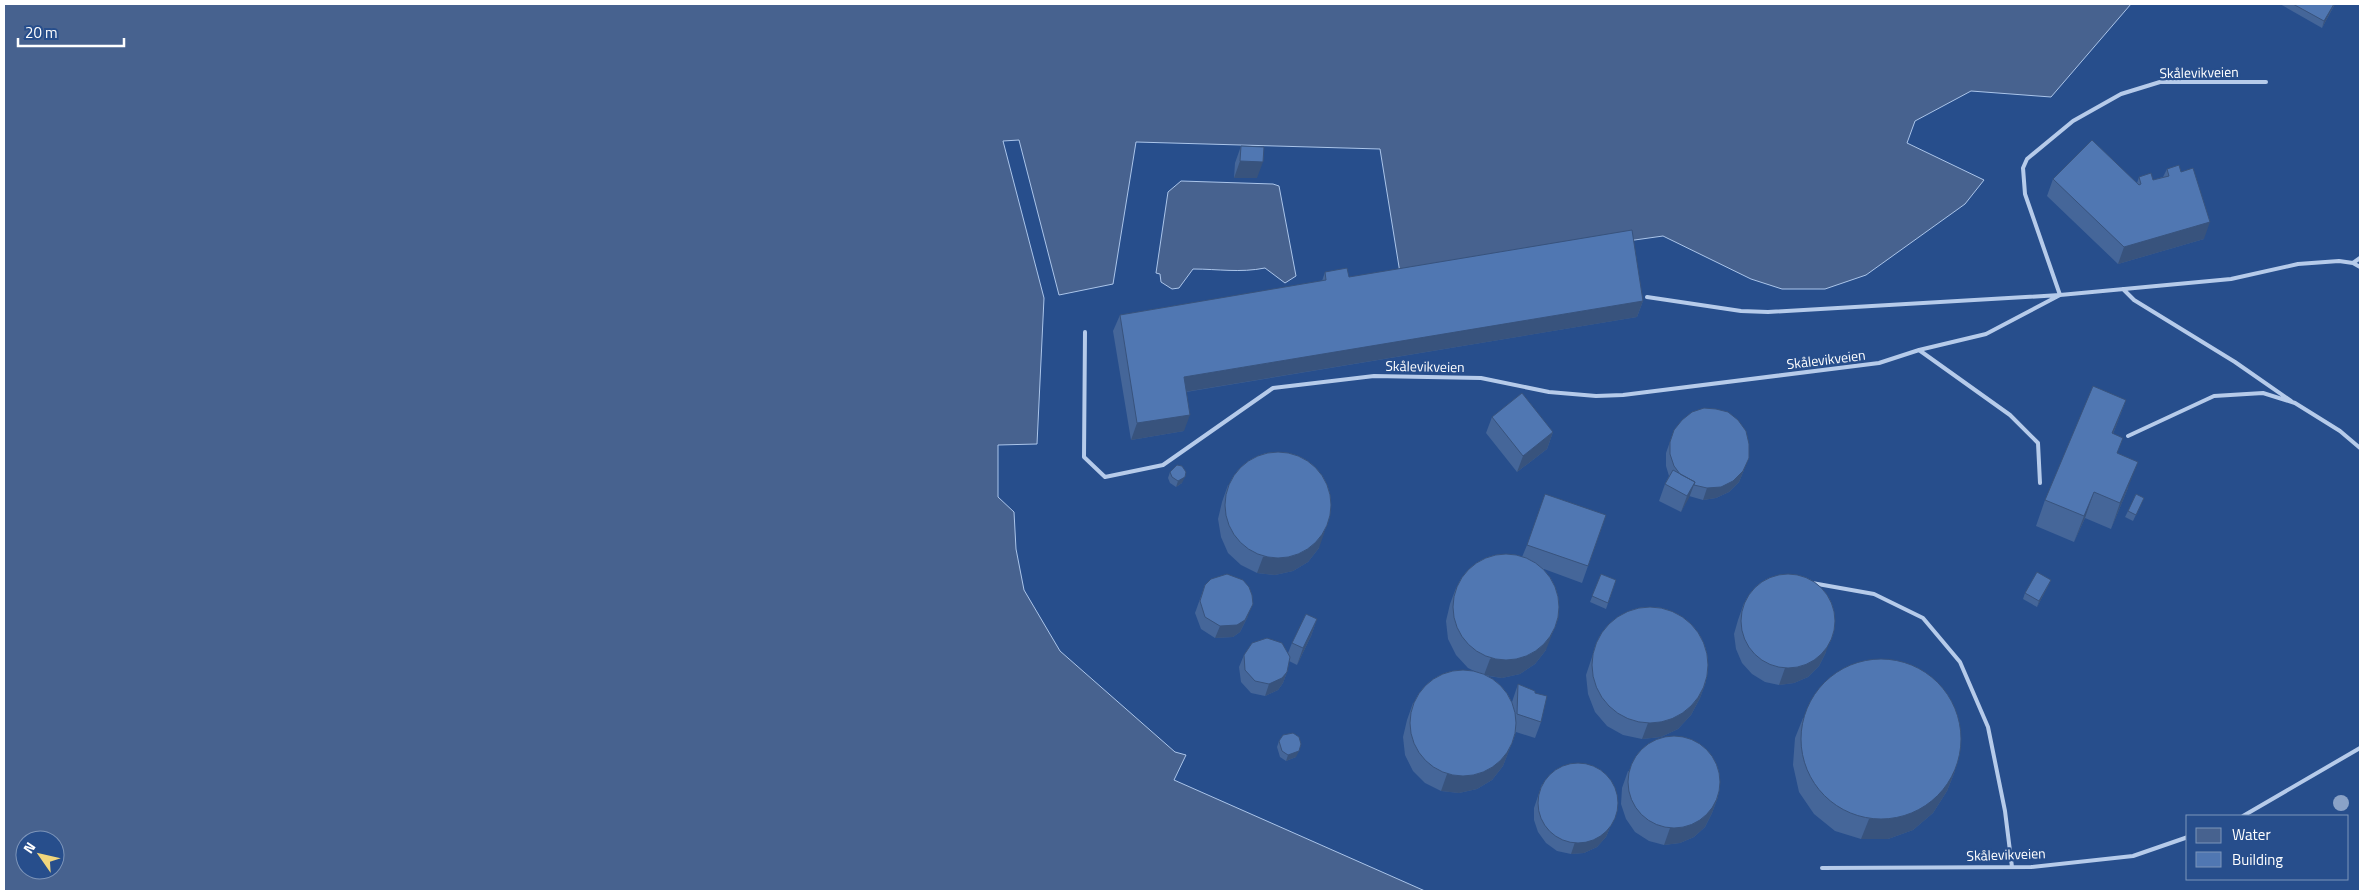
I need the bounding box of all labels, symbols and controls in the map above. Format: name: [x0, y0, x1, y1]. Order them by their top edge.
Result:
scale bar: [18, 15, 124, 47]
text: 20 m: [25, 21, 58, 44]
street label: Skålevikveien: [2159, 61, 2239, 83]
street label: Skålevikveien: [1785, 344, 1867, 374]
street label: Skålevikveien: [1385, 355, 1465, 377]
legend: [2186, 815, 2349, 880]
text: Water: [2232, 823, 2271, 846]
north arrow: [15, 830, 65, 880]
text: N: [17, 838, 40, 857]
street label: Skålevikveien: [1966, 842, 2046, 866]
text: Building: [2232, 848, 2283, 871]

